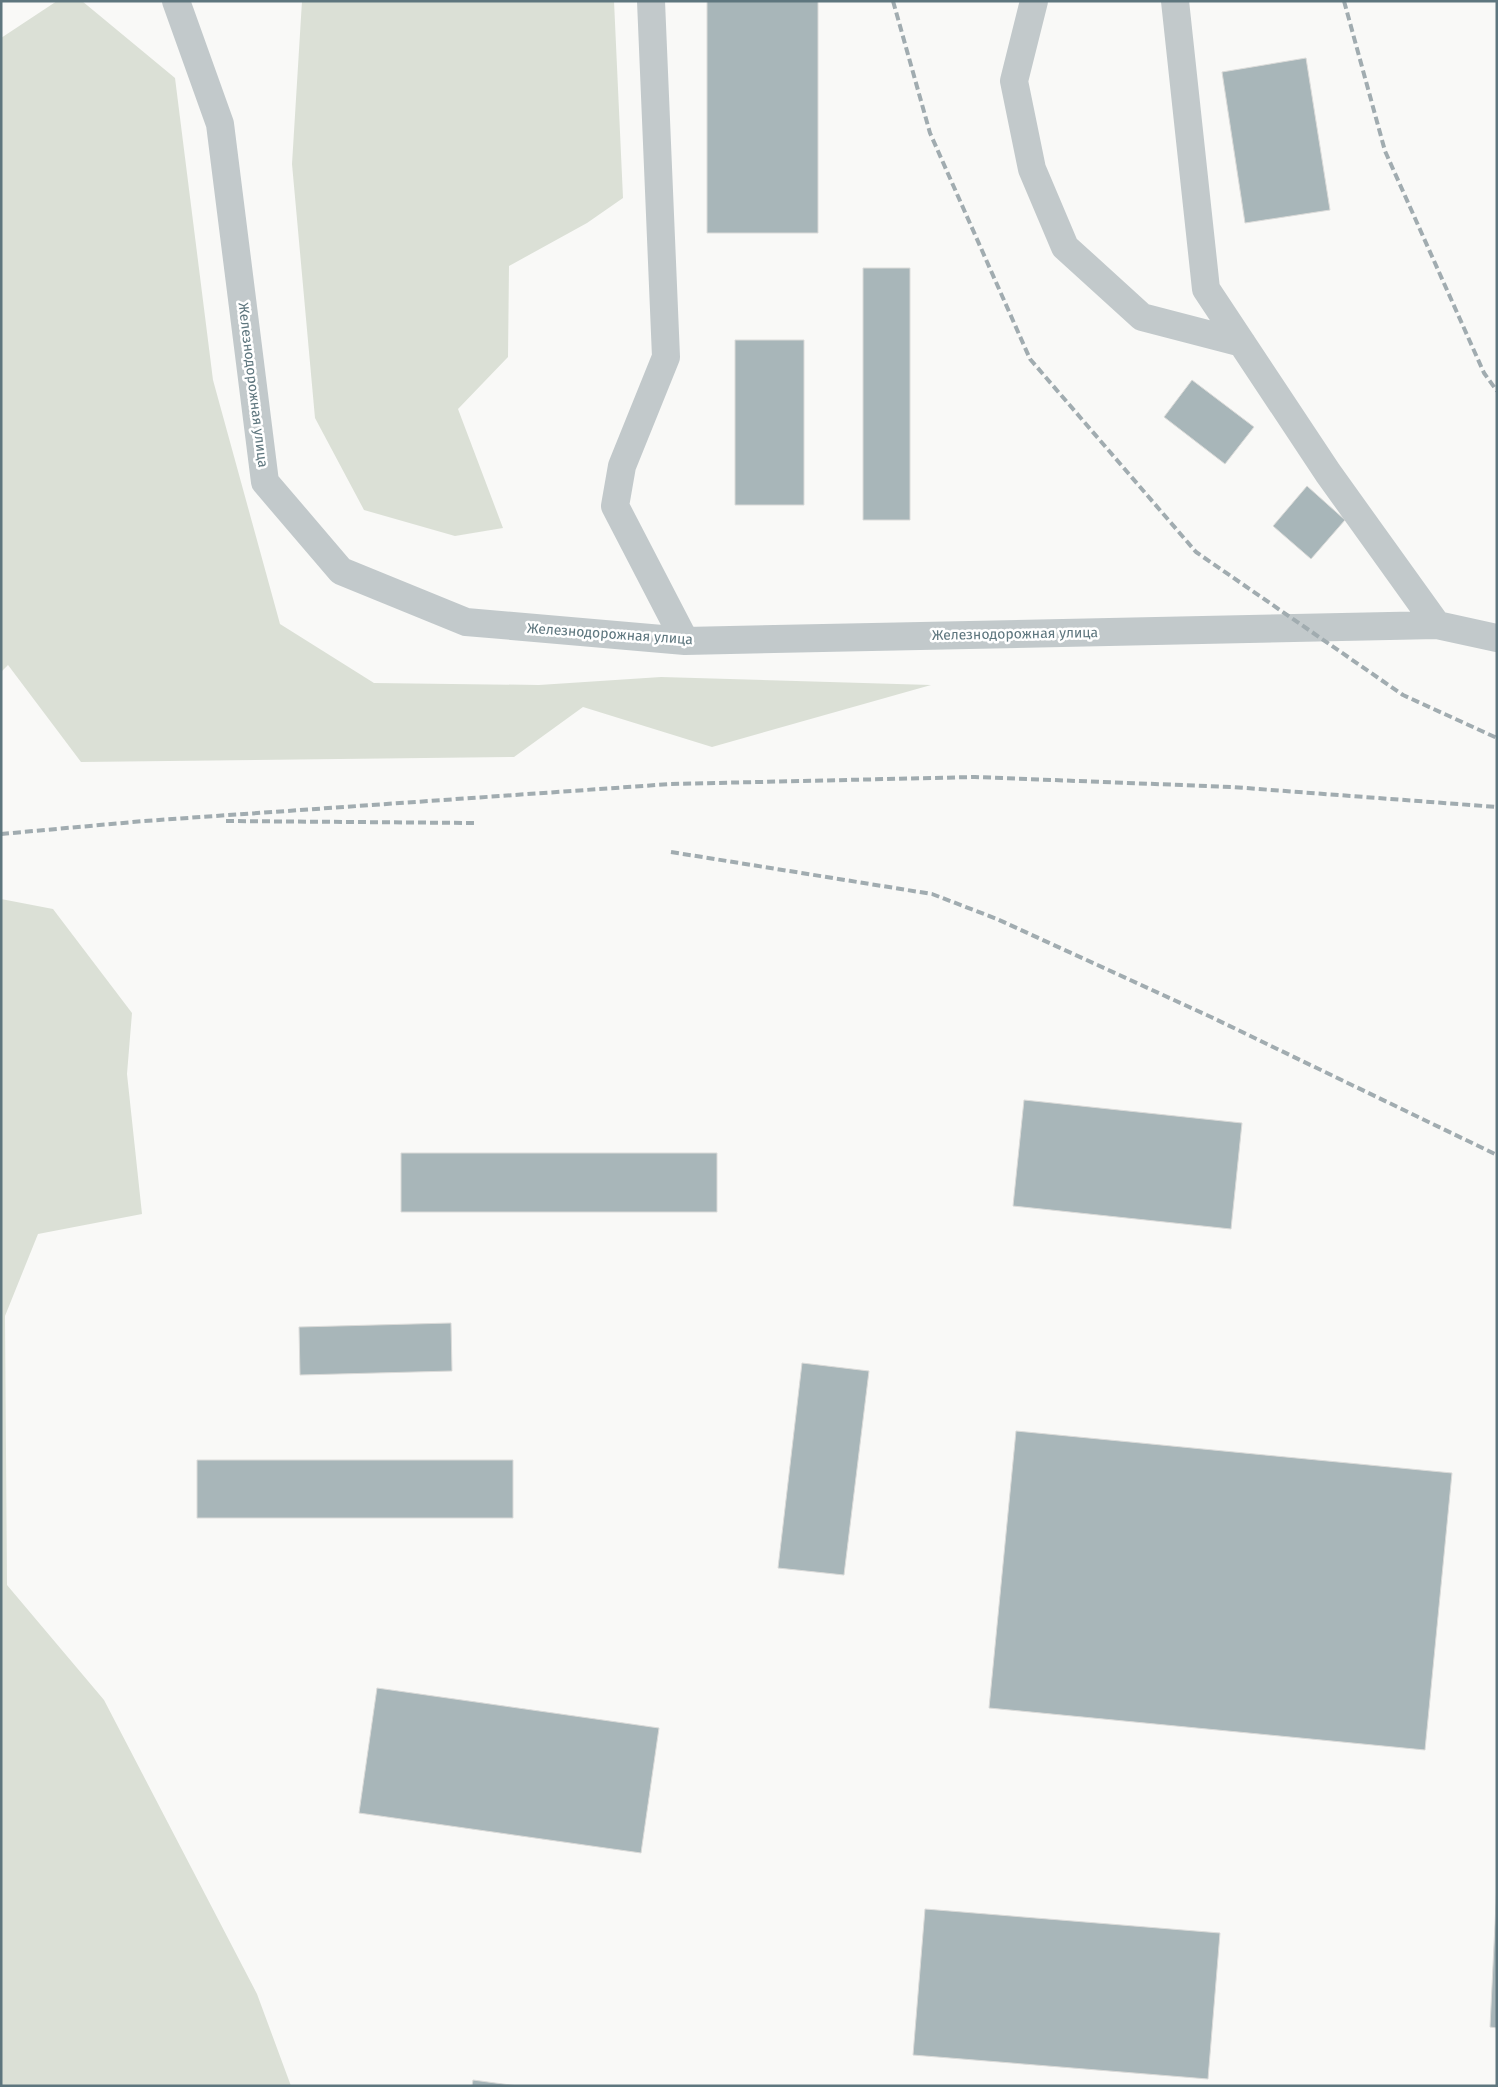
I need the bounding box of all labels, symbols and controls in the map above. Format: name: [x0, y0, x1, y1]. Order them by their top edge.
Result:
street label: Железнодорожная улица: [234, 301, 272, 469]
street label: Железнодорожная улица: [527, 620, 693, 648]
street label: Железнодорожная улица: [932, 624, 1098, 644]

